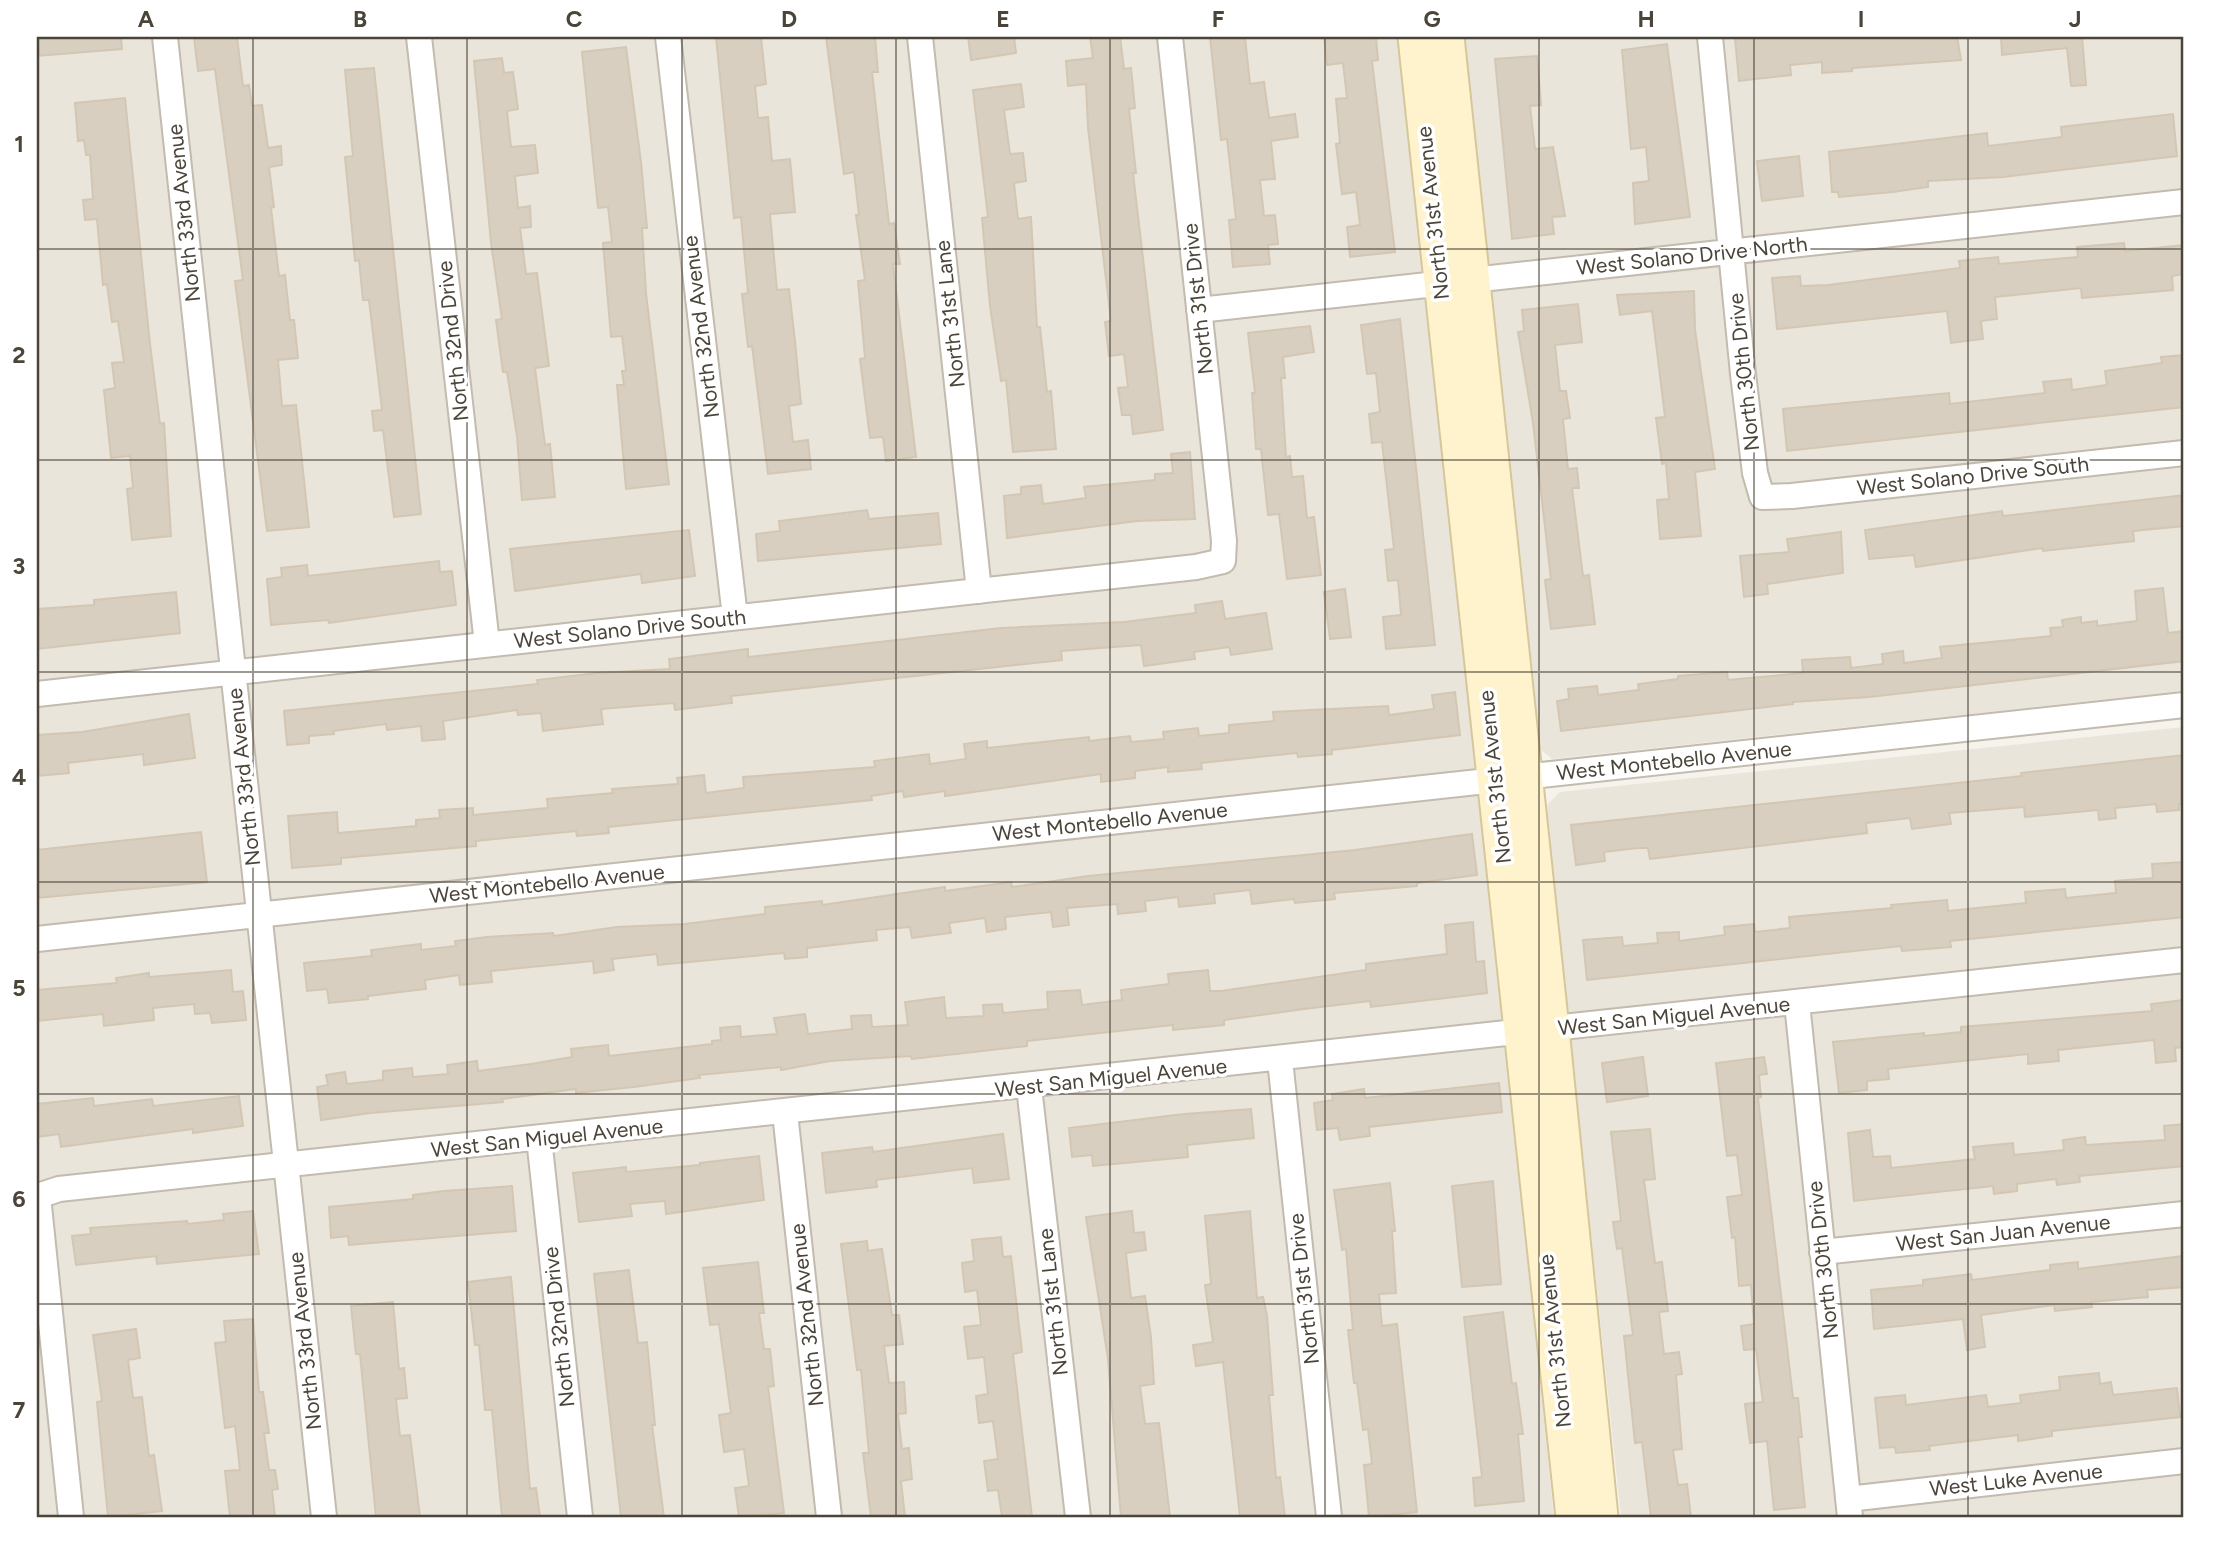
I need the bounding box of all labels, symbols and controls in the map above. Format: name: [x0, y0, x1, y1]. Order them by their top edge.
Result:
text: A: [138, 5, 155, 33]
text: B: [353, 5, 367, 33]
text: C: [566, 5, 583, 33]
text: D: [781, 5, 797, 33]
text: E: [996, 5, 1010, 33]
text: F: [1212, 5, 1225, 33]
text: G: [1423, 5, 1441, 33]
text: H: [1637, 5, 1655, 33]
text: I: [1858, 5, 1864, 33]
text: J: [2069, 5, 2081, 33]
street label: North 33rd Avenue: [162, 123, 205, 303]
street label: North 31st Avenue: [1411, 125, 1454, 301]
text: 1: [14, 130, 24, 158]
street label: North 31st Drive: [1177, 222, 1218, 376]
street label: West Solano Drive North: [1575, 231, 1809, 280]
street label: North 32nd Avenue: [677, 234, 724, 420]
street label: North 31st Lane: [929, 239, 970, 389]
street label: North 32nd Drive: [432, 260, 473, 423]
street label: North 30th Drive: [1723, 292, 1764, 452]
text: 2: [12, 341, 26, 369]
street label: West Solano Drive South: [1856, 451, 2090, 500]
text: 3: [13, 552, 25, 580]
street label: West Solano Drive South: [513, 604, 747, 653]
street label: North 33rd Avenue: [222, 687, 265, 867]
street label: North 31st Avenue: [1473, 689, 1516, 865]
street label: West Montebello Avenue: [1555, 736, 1793, 785]
text: 4: [12, 763, 26, 791]
street label: West Montebello Avenue: [991, 797, 1229, 846]
street label: West Montebello Avenue: [428, 859, 666, 908]
text: 5: [12, 974, 26, 1002]
street label: West San Miguel Avenue: [1557, 991, 1791, 1040]
street label: West San Miguel Avenue: [994, 1053, 1228, 1102]
street label: West San Miguel Avenue: [430, 1113, 664, 1162]
street label: North 30th Drive: [1802, 1180, 1843, 1340]
text: 6: [12, 1185, 26, 1213]
street label: West San Juan Avenue: [1895, 1209, 2111, 1256]
street label: North 31st Drive: [1283, 1212, 1324, 1366]
street label: North 32nd Avenue: [784, 1222, 829, 1408]
street label: North 31st Lane: [1032, 1227, 1073, 1377]
street label: North 32nd Drive: [538, 1246, 579, 1409]
street label: North 33rd Avenue: [283, 1251, 326, 1431]
street label: North 31st Avenue: [1533, 1253, 1576, 1429]
text: 7: [13, 1396, 26, 1424]
street label: West Luke Avenue: [1928, 1458, 2104, 1501]

